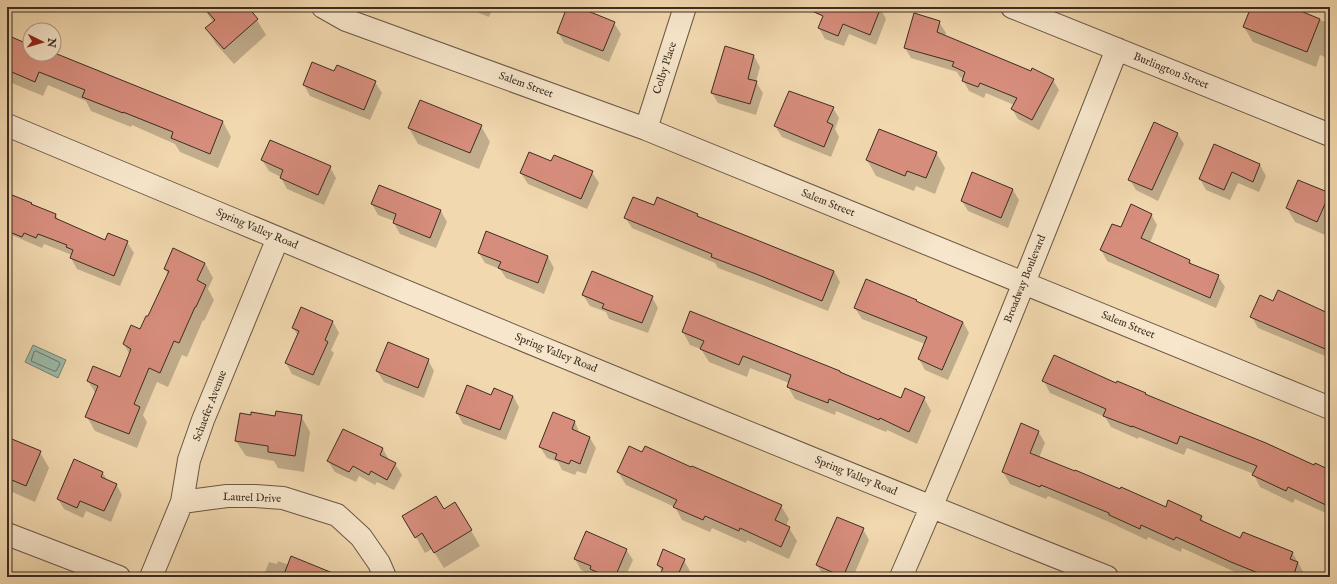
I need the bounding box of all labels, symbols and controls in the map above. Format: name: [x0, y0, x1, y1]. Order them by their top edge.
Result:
north arrow: [22, 22, 62, 62]
text: N: [44, 36, 58, 49]
street label: Colby Place: [650, 40, 680, 96]
street label: Burlington Street: [1131, 50, 1211, 93]
street label: Salem Street: [497, 69, 555, 101]
street label: Salem Street: [799, 186, 857, 220]
street label: Spring Valley Road: [214, 205, 300, 253]
street label: Broadway Boulevard: [1001, 233, 1049, 325]
street label: Salem Street: [1099, 308, 1157, 342]
street label: Spring Valley Road: [513, 330, 599, 376]
street label: Schaefer Avenue: [190, 368, 230, 444]
street label: Spring Valley Road: [813, 453, 899, 499]
street label: Laurel Drive: [223, 490, 281, 506]

